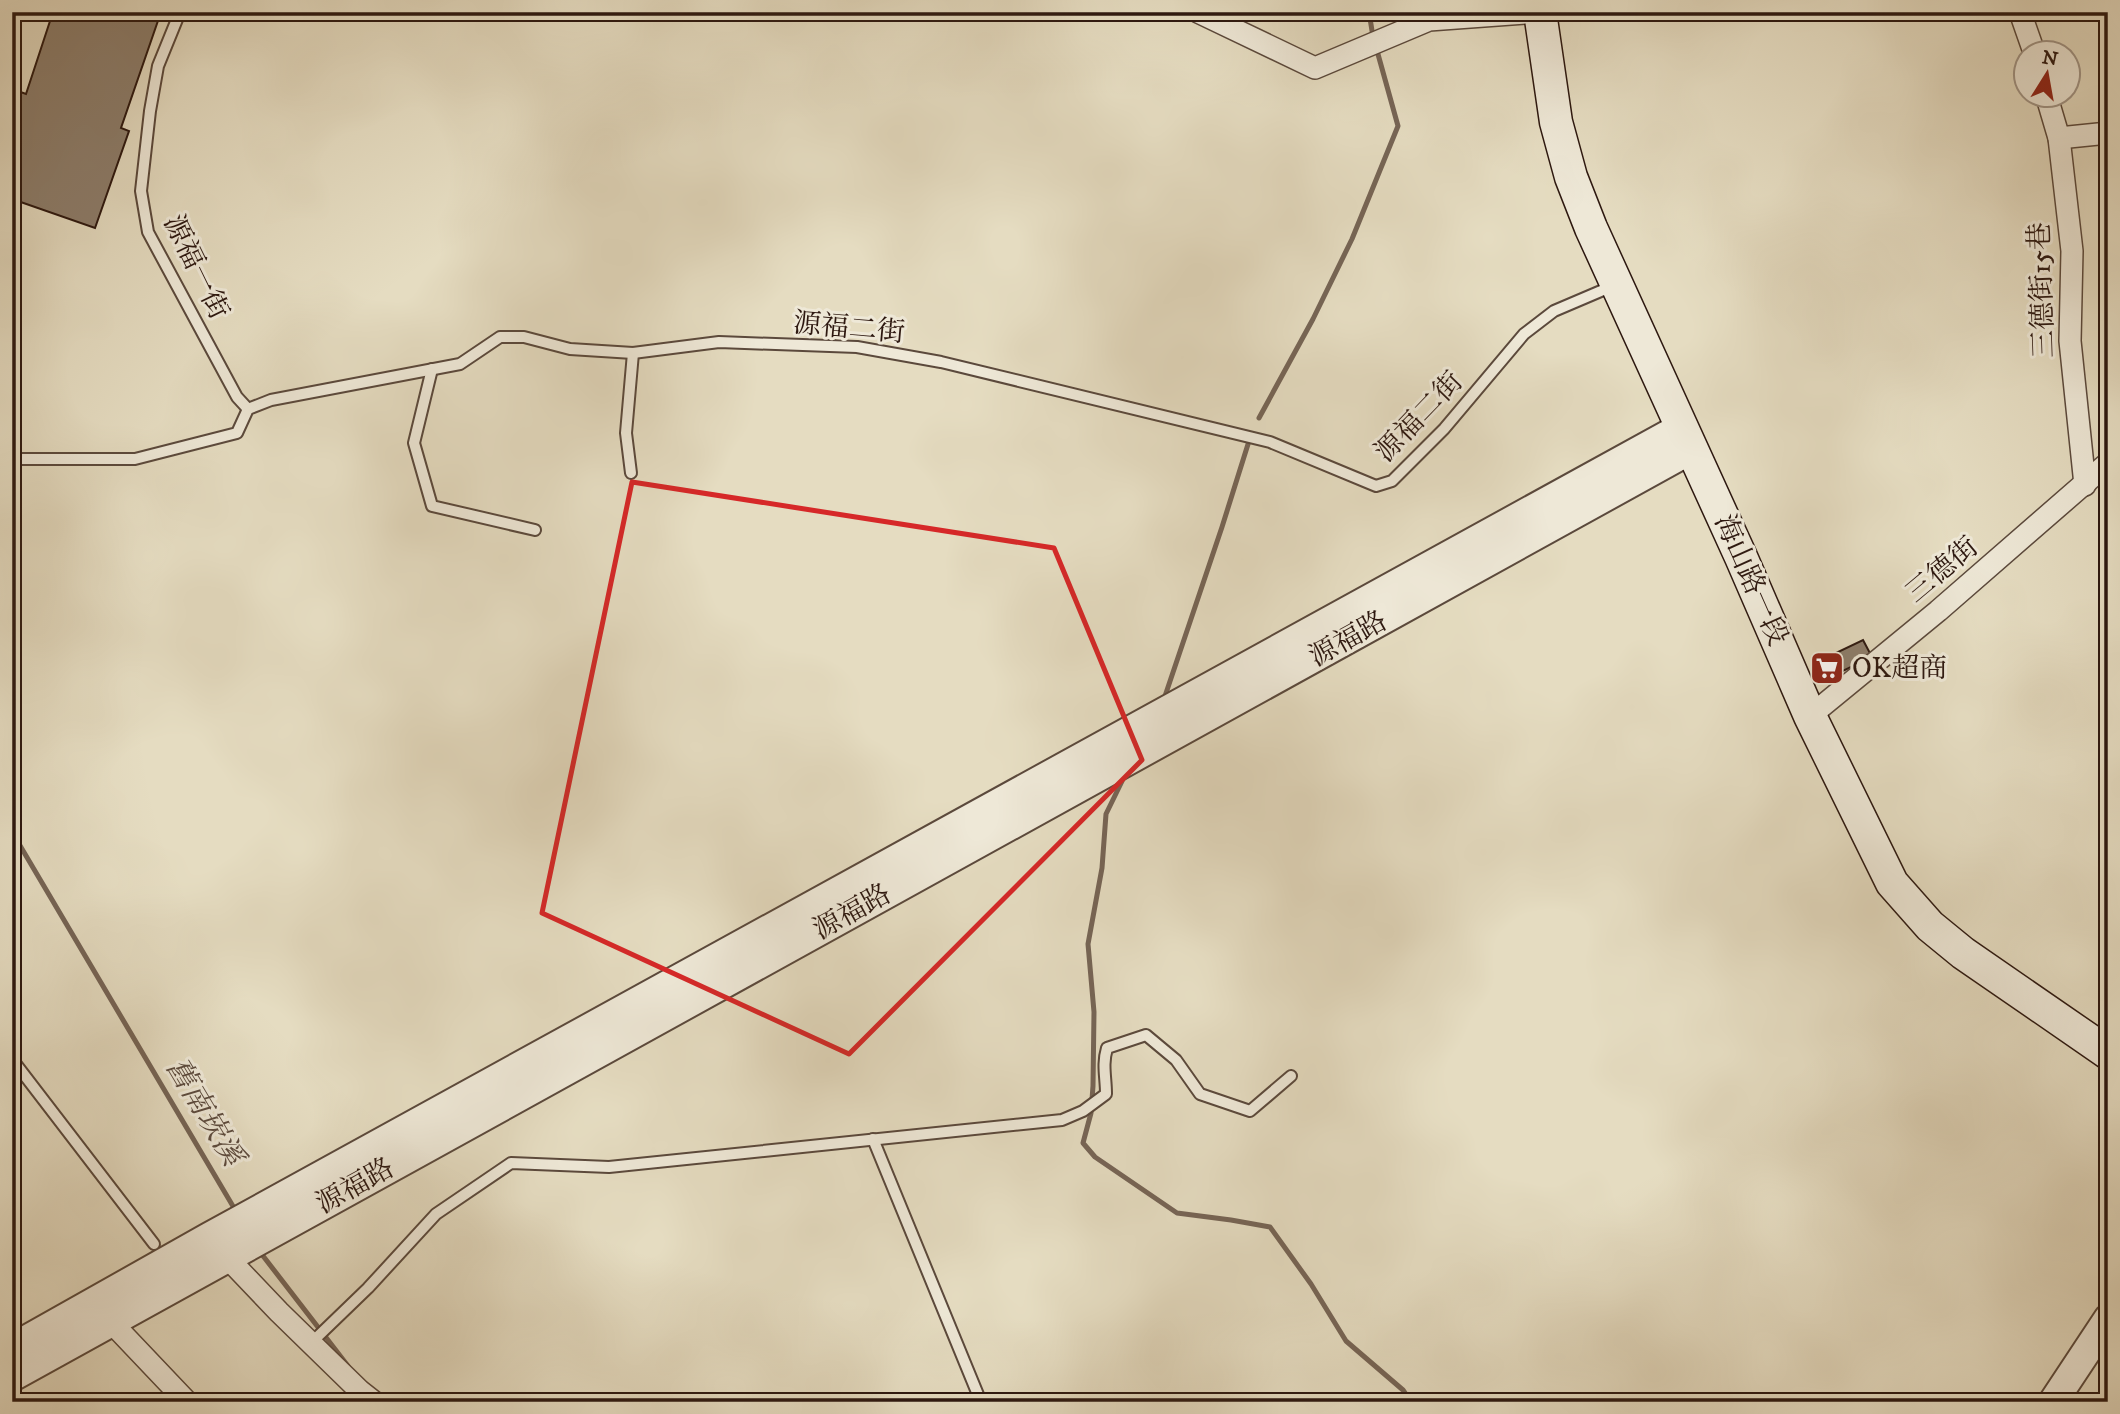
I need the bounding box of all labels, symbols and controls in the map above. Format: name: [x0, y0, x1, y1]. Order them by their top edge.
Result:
north arrow: [2011, 38, 2082, 108]
text: N: [2040, 46, 2060, 72]
street label: 源福一街: [156, 209, 236, 325]
street label: 三德街15巷: [2022, 221, 2062, 359]
street label: 源福二街: [792, 306, 906, 350]
street label: 源福二街: [1368, 365, 1470, 469]
street label: 海山路一段: [1707, 509, 1795, 651]
street label: 三德街: [1899, 530, 1985, 610]
street label: 源福路: [1303, 603, 1393, 675]
supermarket icon: OK超商: [1808, 649, 1846, 687]
place label: OK超商: [1852, 651, 1947, 686]
street label: 源福路: [807, 876, 897, 948]
water label: 舊南崁溪: [157, 1051, 252, 1176]
street label: 源福路: [310, 1150, 400, 1222]

